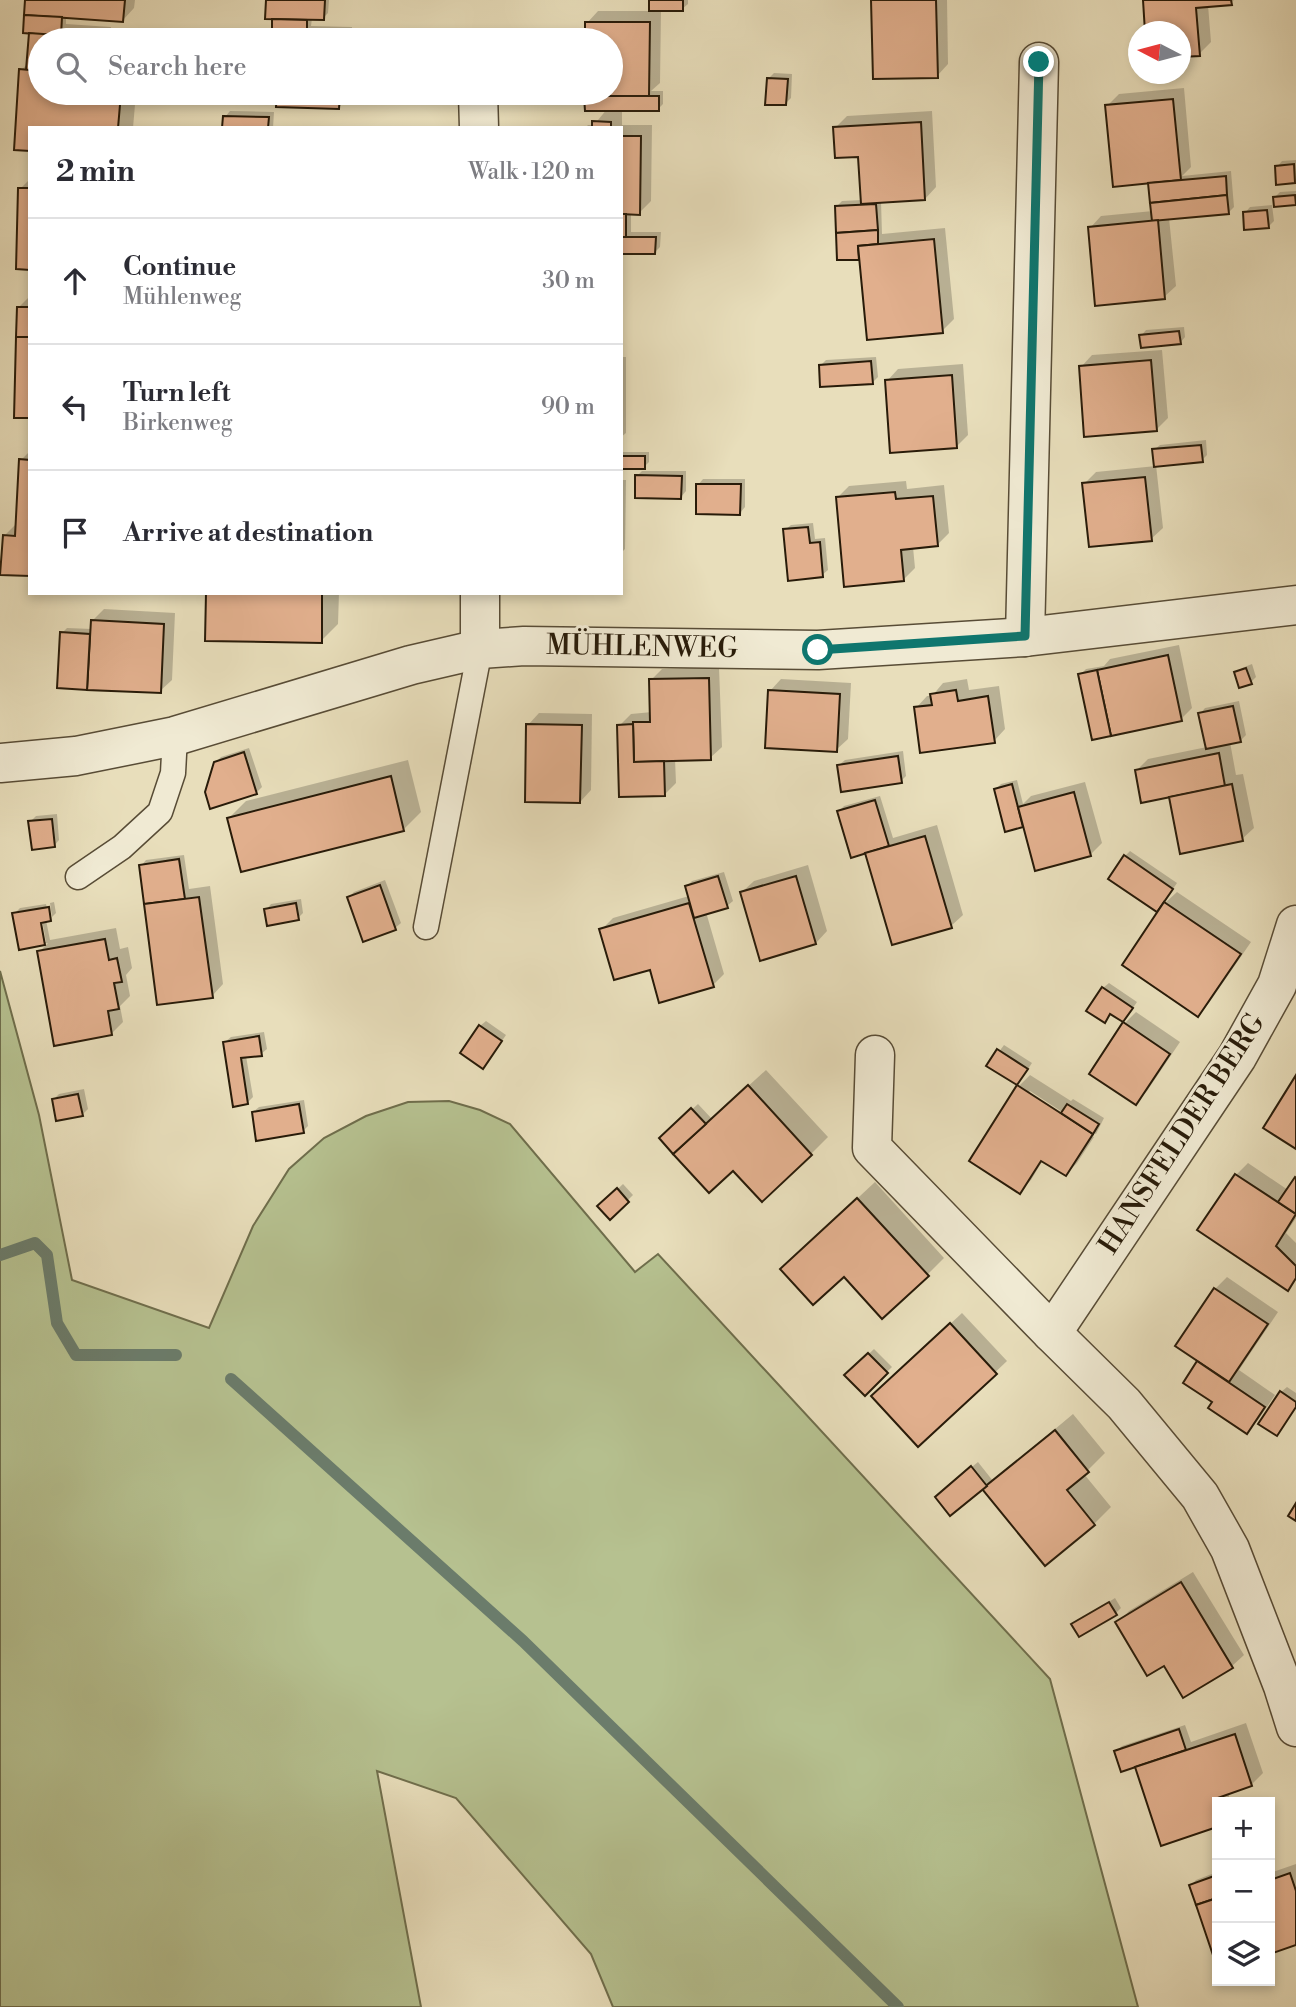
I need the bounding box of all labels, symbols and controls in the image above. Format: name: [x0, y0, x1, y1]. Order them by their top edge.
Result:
north arrow: [1128, 21, 1191, 84]
search box: [28, 28, 623, 105]
route end: [1023, 46, 1054, 77]
icon: search: [52, 48, 90, 86]
text: Search here: [108, 51, 247, 83]
text: 2 min: [56, 153, 135, 191]
text: Walk · 120 m: [468, 158, 595, 186]
text: Continue: [123, 251, 236, 283]
icon: ahead: [56, 262, 94, 300]
text: 30 m: [542, 267, 595, 295]
text: Mühlenweg: [123, 283, 242, 311]
text: Turn left: [123, 377, 231, 409]
icon: left: [56, 388, 94, 426]
text: 90 m: [541, 393, 595, 421]
text: Birkenweg: [123, 409, 233, 437]
icon: arrive: [56, 514, 94, 552]
text: Arrive at destination: [123, 517, 373, 549]
street label: MÜHLENWEG: [546, 627, 739, 666]
route start: [802, 634, 833, 665]
street label: HANSFELDER BERG: [1091, 1007, 1273, 1261]
map controls: [1212, 1797, 1275, 1986]
button: +: [1212, 1797, 1275, 1860]
button: −: [1212, 1860, 1275, 1923]
button: layers: [1212, 1923, 1275, 1986]

